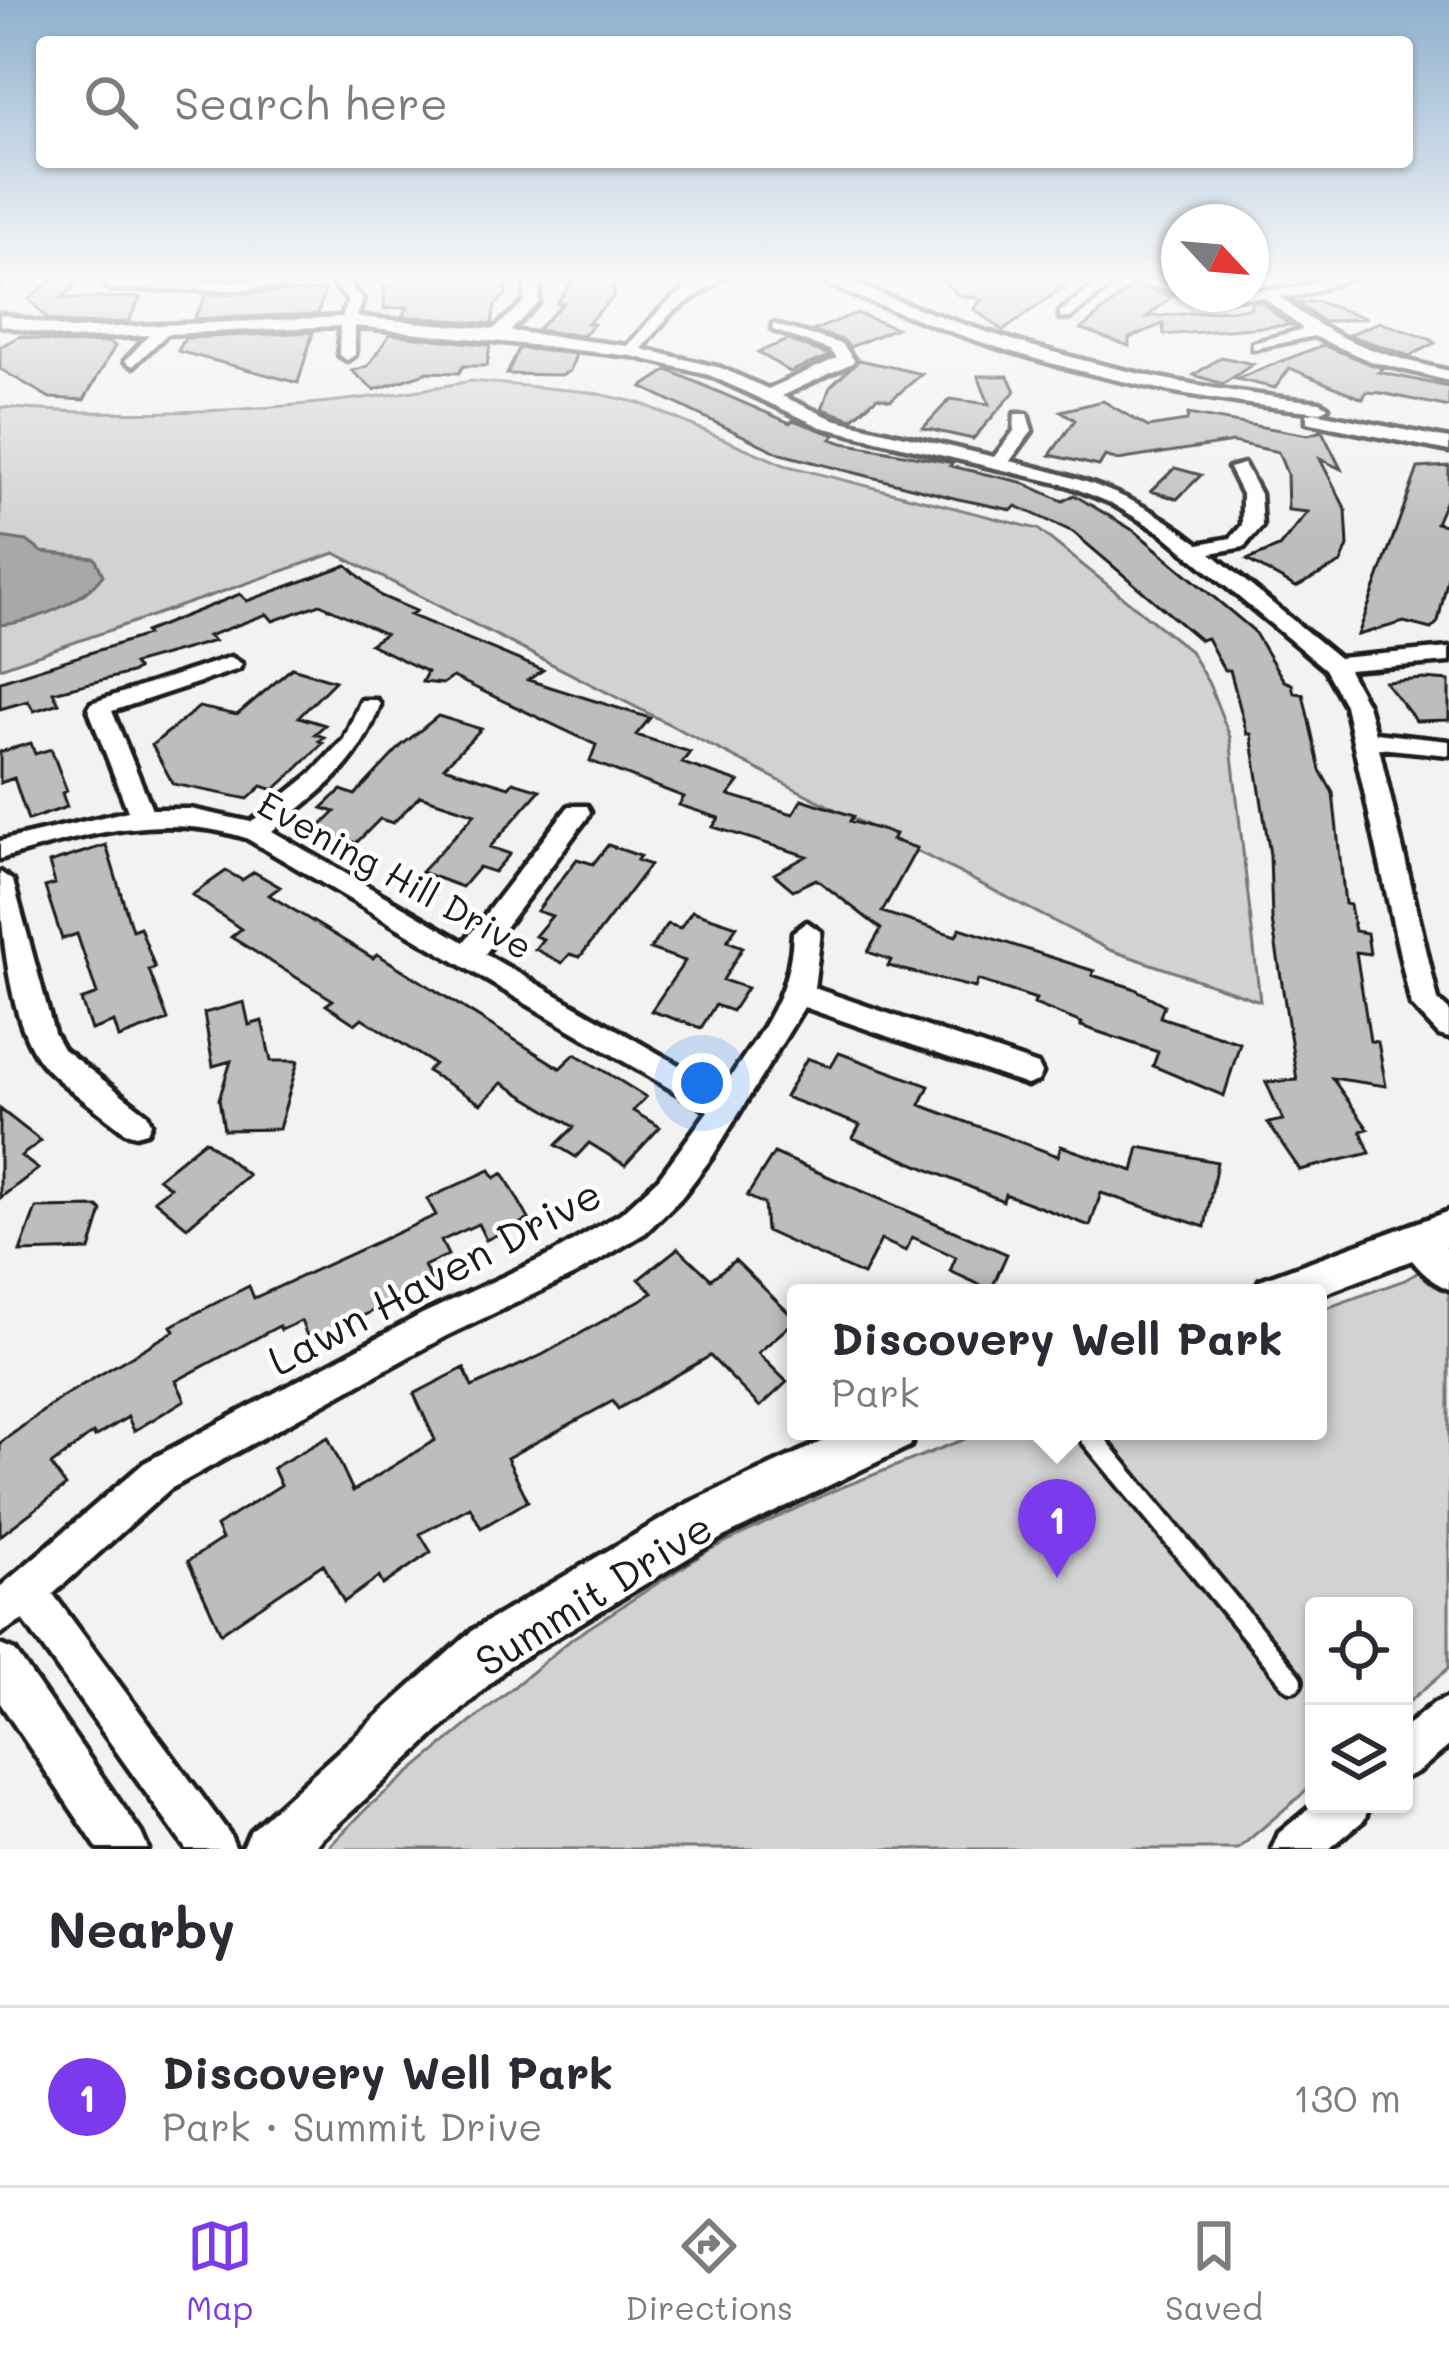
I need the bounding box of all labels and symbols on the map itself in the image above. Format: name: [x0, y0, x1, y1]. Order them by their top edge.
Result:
north arrow: [1161, 204, 1269, 312]
street label: Evening Hill Drive: [250, 779, 542, 969]
your location: [672, 1053, 732, 1113]
street label: Lawn Haven Drive: [258, 1165, 610, 1387]
pin: 1: [1018, 1479, 1096, 1578]
street label: Summit Drive: [464, 1498, 722, 1688]

